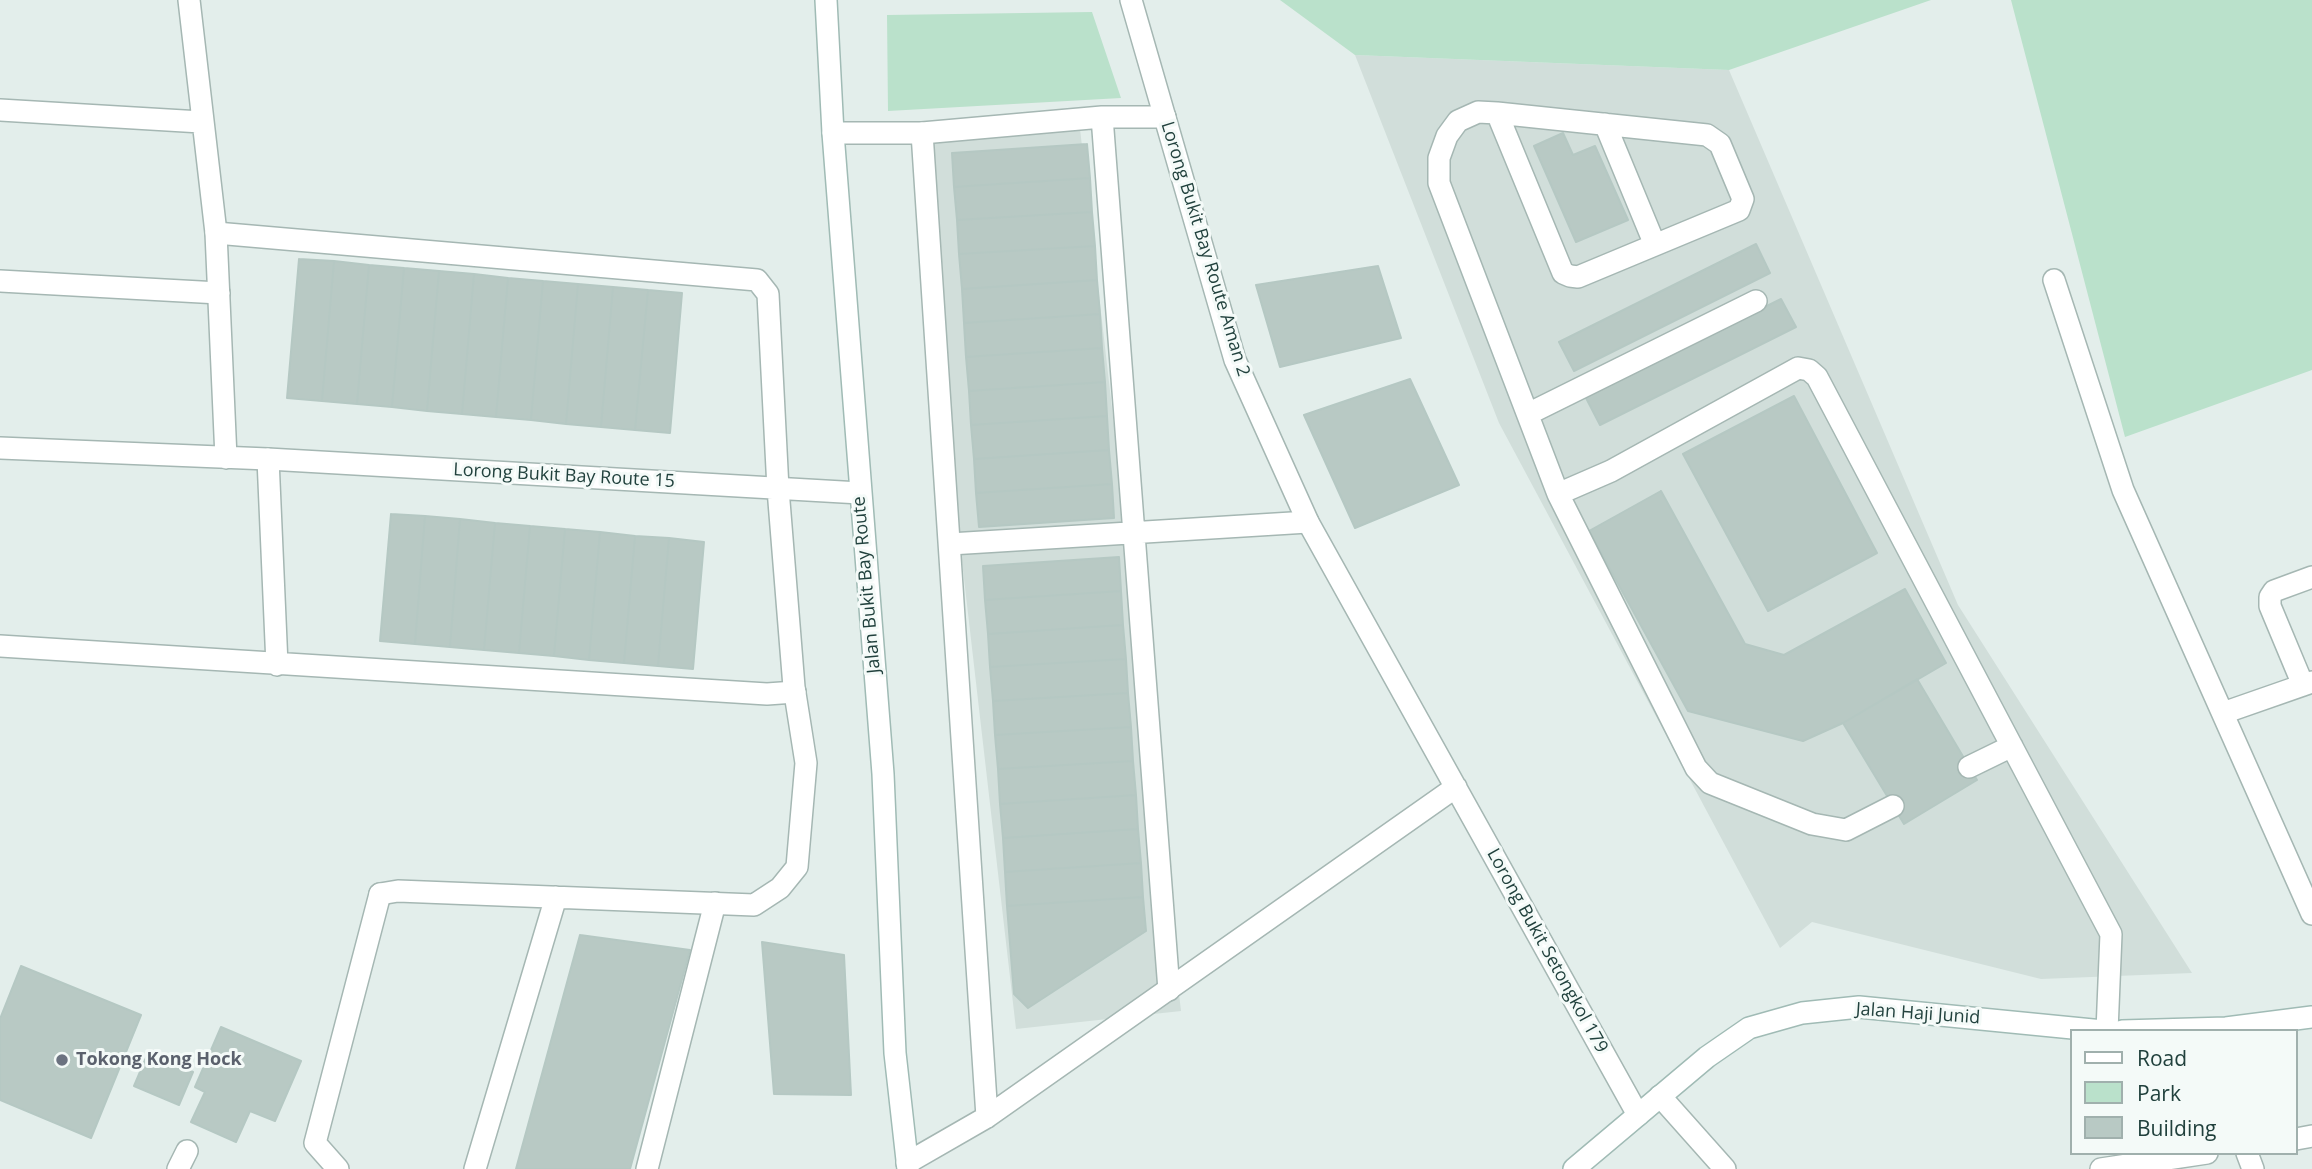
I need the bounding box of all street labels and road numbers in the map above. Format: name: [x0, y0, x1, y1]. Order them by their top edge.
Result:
street label: Lorong Bukit Bay Route Aman 2: [1156, 119, 1254, 379]
street label: Lorong Bukit Bay Route 15: [453, 459, 675, 493]
street label: Jalan Bukit Bay Route: [848, 496, 886, 674]
street label: Lorong Bukit Setongkol 179: [1482, 845, 1612, 1057]
street label: Jalan Haji Junid: [1855, 999, 1981, 1029]

